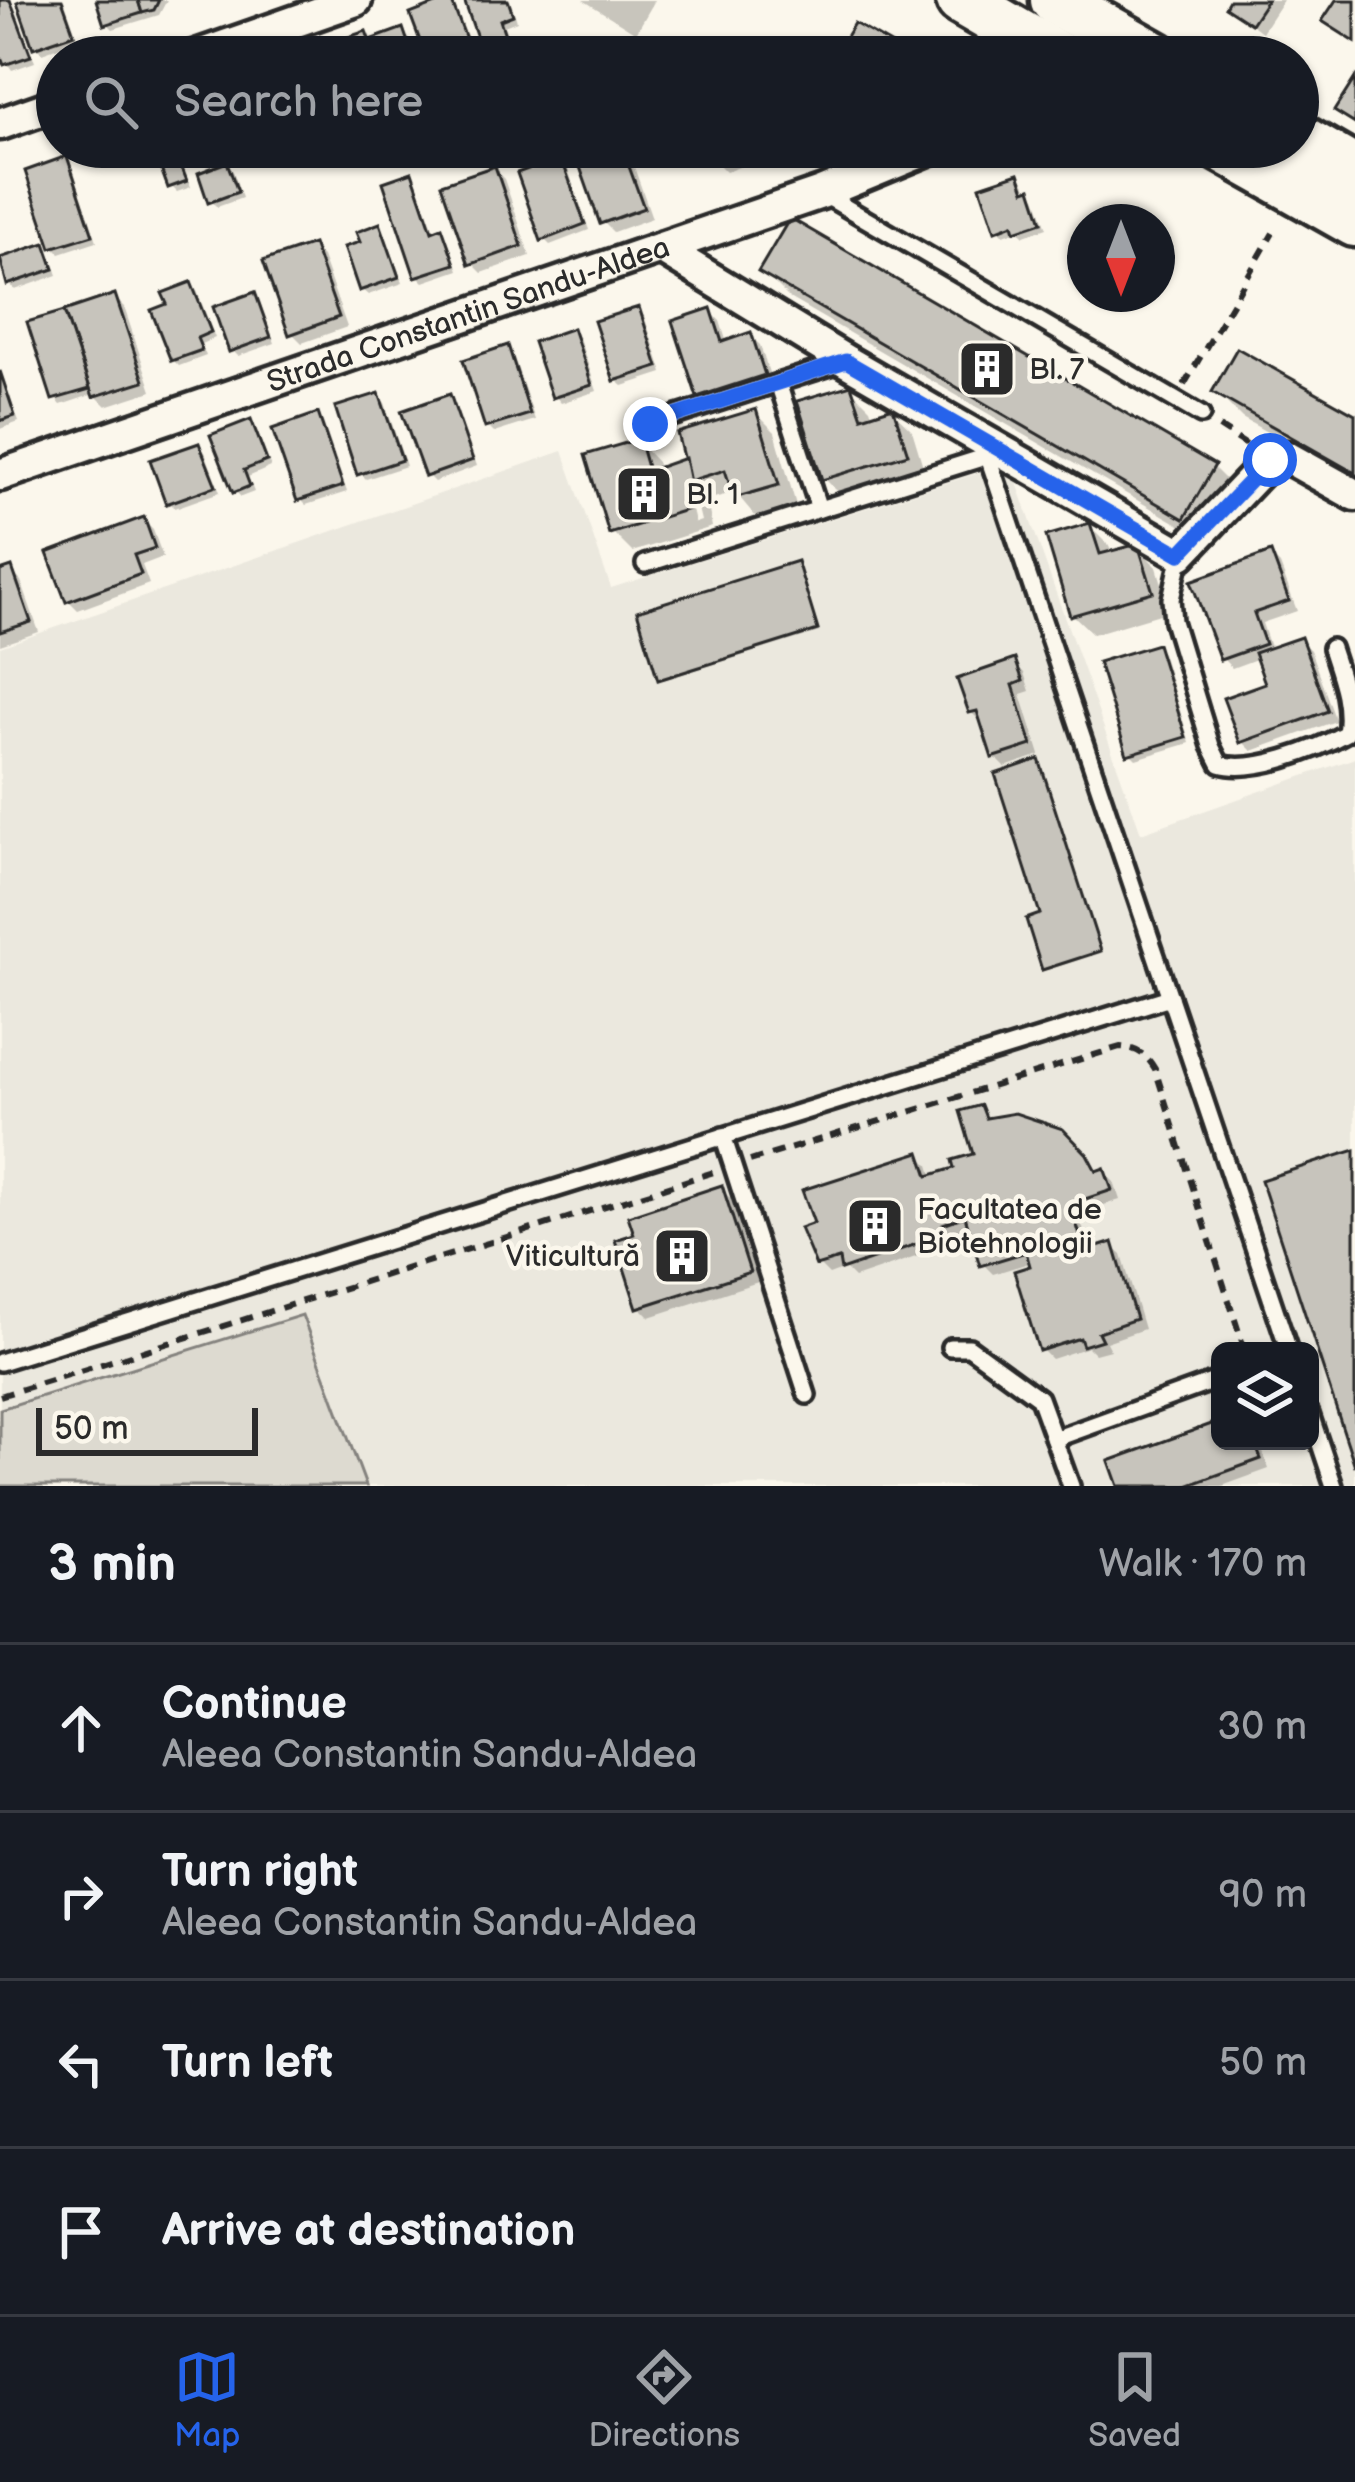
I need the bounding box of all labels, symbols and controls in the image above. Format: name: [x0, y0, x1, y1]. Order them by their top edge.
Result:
search box: [36, 36, 1319, 168]
icon: search: [78, 69, 144, 135]
text: Search here: [174, 75, 423, 130]
north arrow: [1067, 204, 1175, 312]
street label: Strada Constantin Sandu-Aldea: [262, 229, 675, 401]
building icon: Bl. 7: [956, 338, 1018, 400]
place label: Bl. 7: [1029, 352, 1084, 388]
route end: [623, 397, 677, 451]
route start: [1243, 433, 1297, 487]
building icon: Bl. 1: [613, 463, 675, 525]
place label: Bl. 1: [686, 477, 739, 513]
place label: Facultatea de Biotehnologii: [917, 1192, 1102, 1262]
building icon: Facultatea de Biotehnologii: [844, 1195, 906, 1257]
building icon: Viticultură: [651, 1225, 713, 1287]
place label: Viticultură: [506, 1239, 640, 1275]
map controls: [1211, 1342, 1319, 1450]
button: layers: [1211, 1342, 1319, 1450]
scale bar: [36, 1402, 258, 1455]
text: 50 m: [54, 1409, 129, 1449]
text: 3 min: [48, 1534, 176, 1595]
text: Walk · 170 m: [1098, 1541, 1307, 1588]
text: Continue: [162, 1677, 347, 1732]
icon: ahead: [48, 1695, 114, 1761]
text: 30 m: [1217, 1704, 1307, 1751]
text: Aleea Constantin Sandu-Aldea: [162, 1732, 697, 1779]
text: Turn right: [162, 1845, 358, 1900]
icon: right: [48, 1863, 114, 1929]
text: 90 m: [1219, 1872, 1307, 1919]
text: Aleea Constantin Sandu-Aldea: [162, 1900, 697, 1947]
icon: left: [48, 2031, 114, 2097]
text: Turn left: [162, 2036, 333, 2091]
text: 50 m: [1219, 2040, 1307, 2087]
icon: arrive: [48, 2199, 114, 2265]
text: Arrive at destination: [162, 2204, 575, 2259]
tab: Map: [174, 2344, 240, 2456]
tab: Directions: [589, 2344, 740, 2456]
tab: Saved: [1088, 2344, 1181, 2456]

